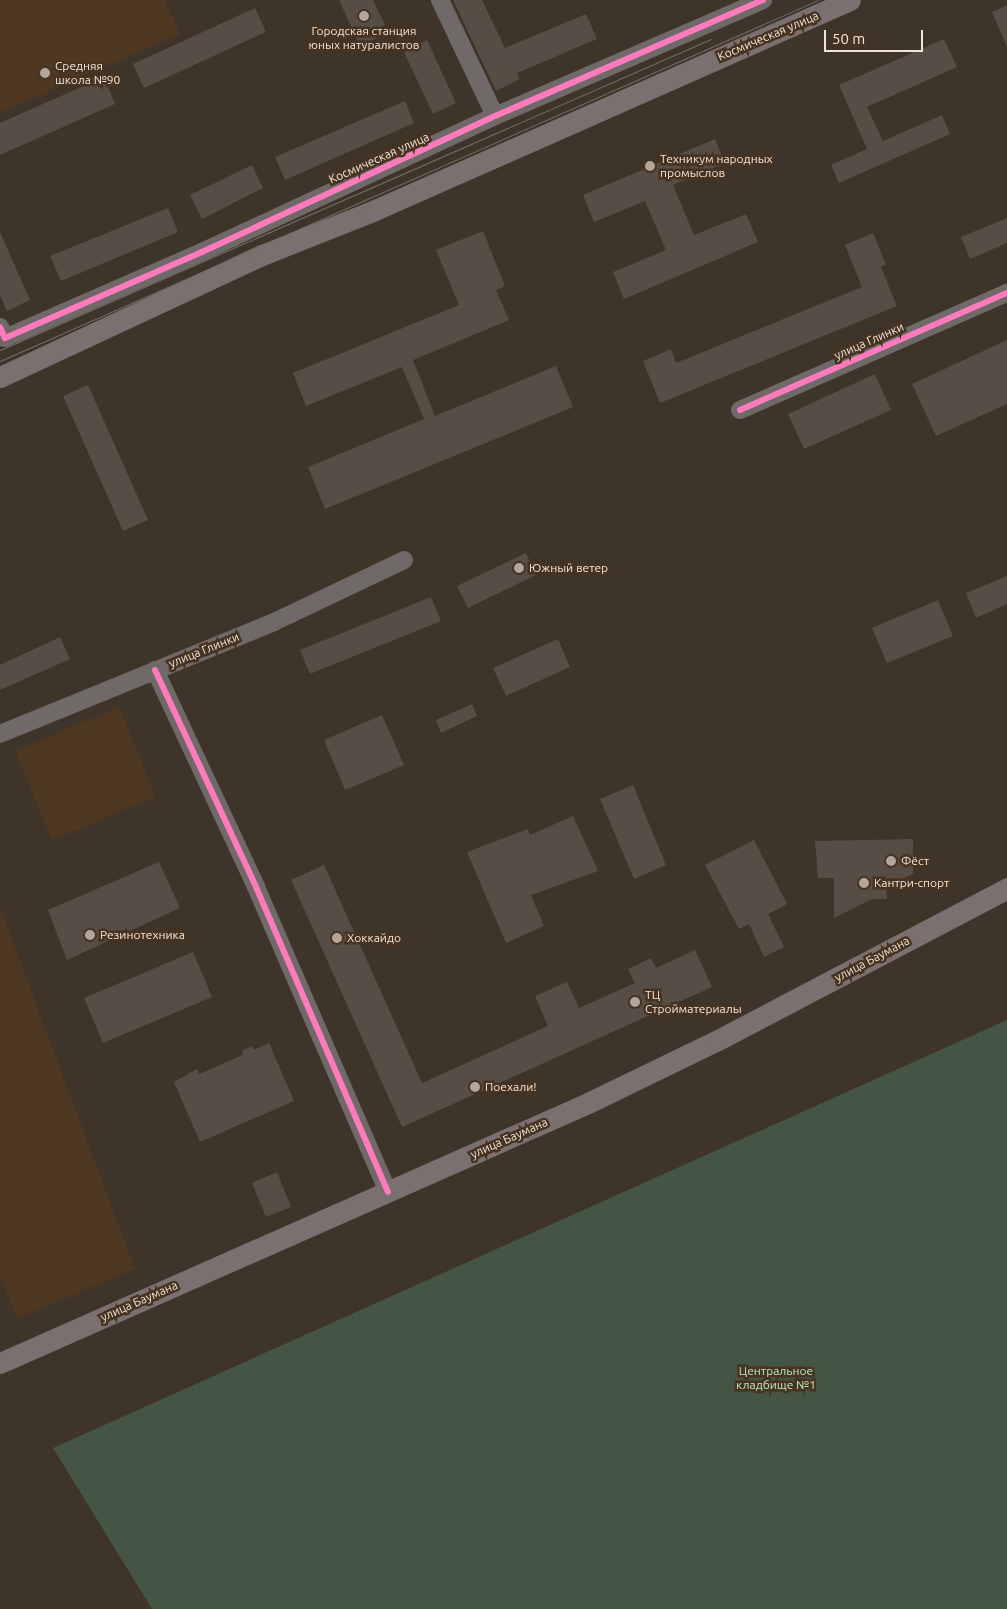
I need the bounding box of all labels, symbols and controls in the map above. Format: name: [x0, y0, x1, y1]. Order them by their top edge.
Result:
street label: Космическая улица: [715, 8, 821, 64]
marker: Городская станция юных натуралистов: [358, 10, 370, 22]
scale bar: [827, 20, 926, 52]
place label: Городская станция юных натуралистов: [309, 24, 419, 52]
text: 50 m: [832, 30, 865, 47]
place label: Средняя школа №90: [55, 59, 120, 87]
marker: Средняя школа №90: [39, 67, 51, 79]
street label: Космическая улица: [327, 129, 431, 187]
place label: Техникум народных промыслов: [660, 152, 773, 180]
marker: Техникум народных промыслов: [644, 160, 656, 172]
street label: улица Глинки: [832, 319, 906, 363]
place label: Южный ветер: [529, 561, 608, 575]
marker: Южный ветер: [513, 562, 525, 574]
street label: улица Глинки: [167, 629, 241, 671]
place label: Фёст: [901, 854, 929, 868]
marker: Фёст: [885, 855, 897, 867]
place label: Кантри-спорт: [874, 876, 949, 890]
marker: Кантри-спорт: [858, 877, 870, 889]
place label: Резинотехника: [100, 928, 185, 942]
marker: Резинотехника: [84, 929, 96, 941]
place label: Хоккайдо: [347, 931, 401, 945]
marker: Хоккайдо: [331, 932, 343, 944]
street label: улица Баумана: [832, 933, 912, 985]
place label: ТЦ Стройматериалы: [645, 988, 742, 1016]
marker: ТЦ Стройматериалы: [629, 996, 641, 1008]
place label: Поехали!: [485, 1080, 537, 1094]
marker: Поехали!: [469, 1081, 481, 1093]
street label: улица Баумана: [468, 1115, 550, 1161]
street label: улица Баумана: [98, 1278, 180, 1324]
park label: Центральное кладбище №1: [736, 1364, 816, 1392]

